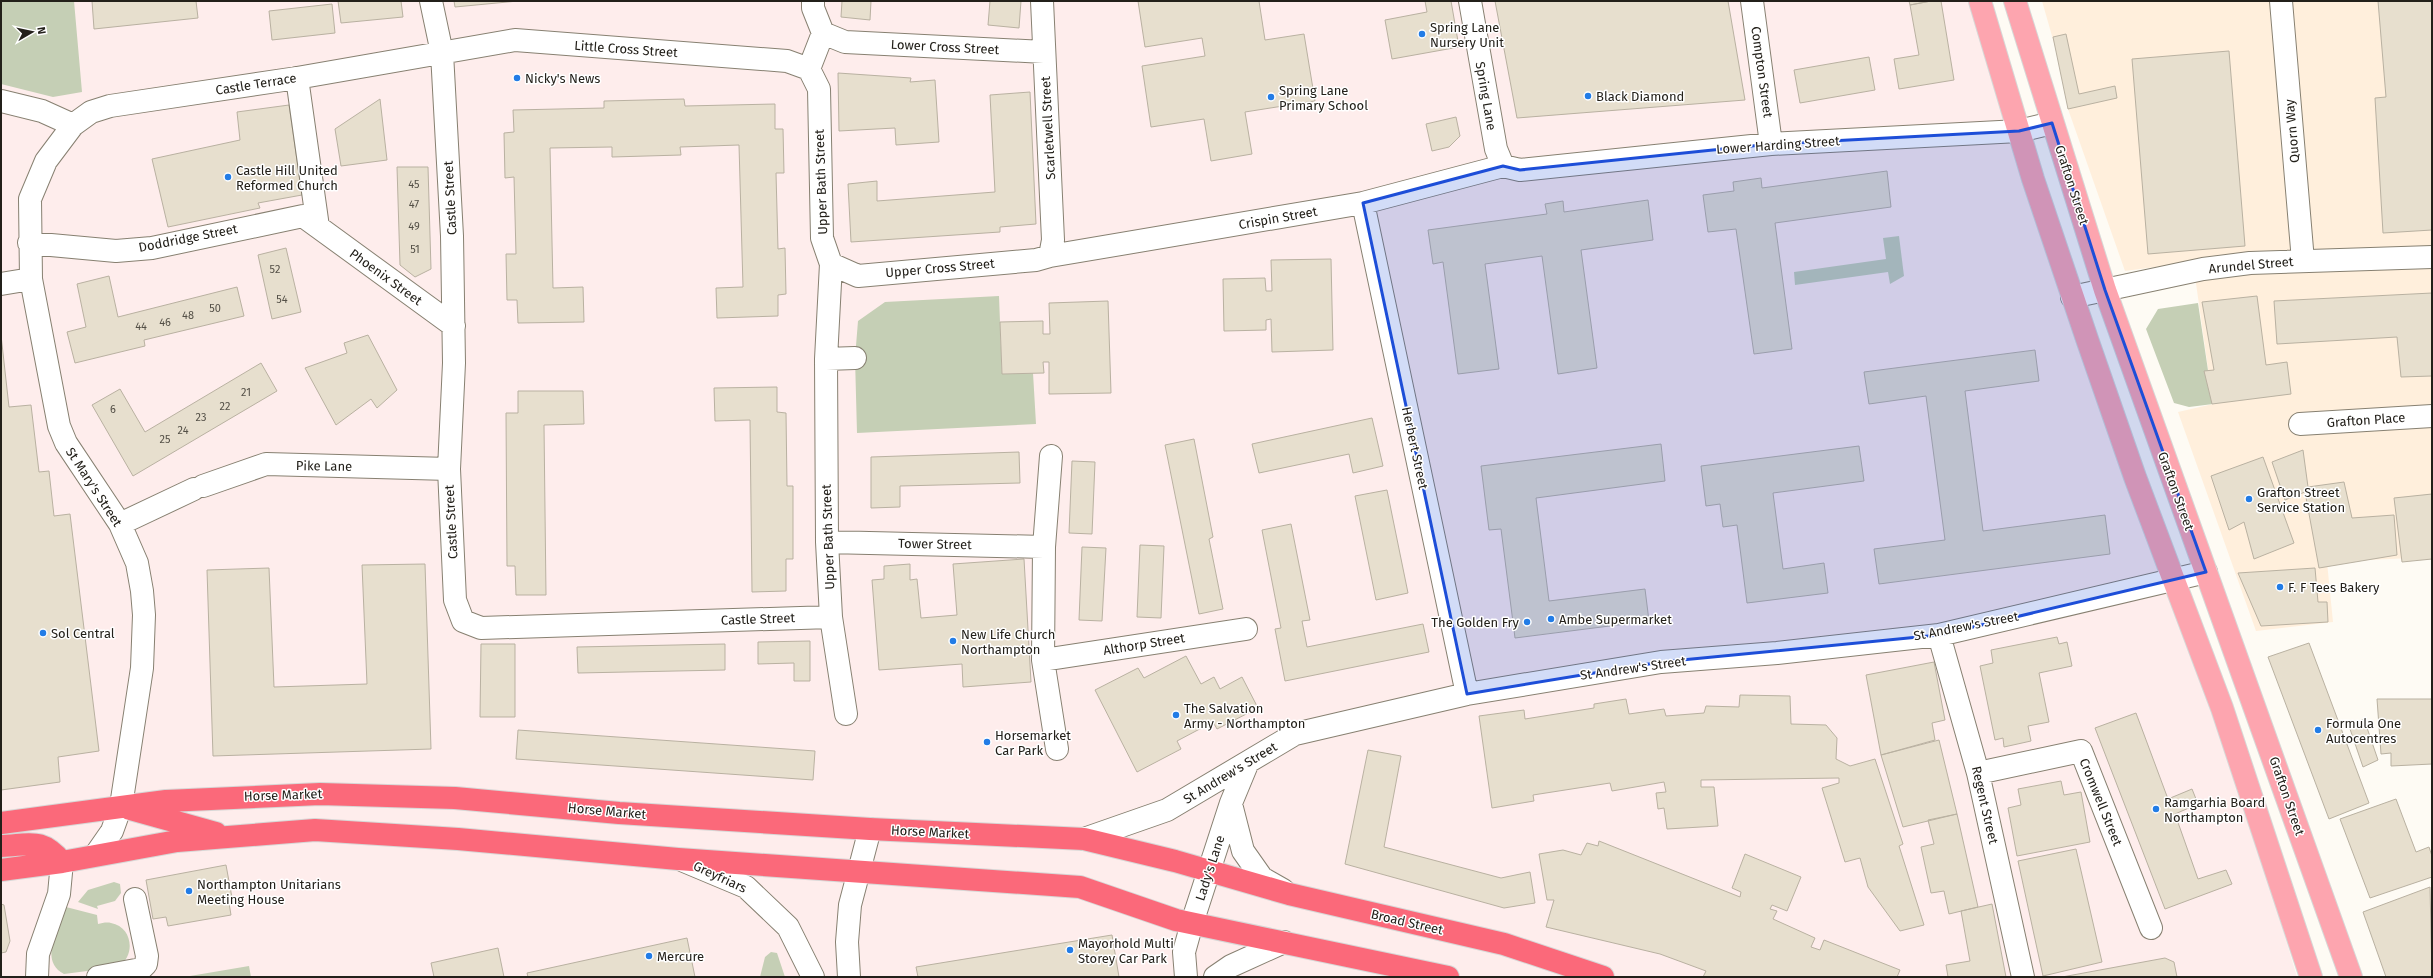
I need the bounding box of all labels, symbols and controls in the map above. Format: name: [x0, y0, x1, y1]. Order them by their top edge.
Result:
north arrow: [12, 12, 52, 52]
place label: Spring Lane Nursery Unit: [1430, 20, 1504, 50]
street label: Compton Street: [1748, 25, 1776, 119]
text: N: [34, 26, 48, 35]
marker: Spring Lane Nursery Unit: [1417, 29, 1427, 39]
street label: Lower Cross Street: [890, 37, 1000, 57]
street label: Little Cross Street: [574, 38, 679, 60]
street label: Spring Lane: [1473, 61, 1499, 131]
street label: Castle Terrace: [214, 70, 298, 98]
place label: Nicky's News: [525, 71, 600, 86]
marker: Nicky's News: [512, 73, 522, 83]
street label: Scarletwell Street: [1038, 76, 1058, 180]
place label: Spring Lane Primary School: [1279, 83, 1368, 113]
place label: Black Diamond: [1596, 89, 1684, 104]
marker: Black Diamond: [1583, 91, 1593, 101]
marker: Spring Lane Primary School: [1266, 92, 1276, 102]
street label: Quorn Way: [2282, 98, 2302, 163]
street label: Upper Bath Street: [812, 129, 830, 235]
street label: Lower Harding Street: [1716, 133, 1841, 157]
street label: Grafton Street: [2052, 143, 2092, 227]
street label: Castle Street: [441, 160, 459, 235]
place label: Castle Hill United Reformed Church: [236, 163, 338, 193]
marker: Castle Hill United Reformed Church: [223, 172, 233, 182]
house number: 45: [408, 178, 420, 191]
house number: 47: [409, 198, 419, 211]
street label: Crispin Street: [1238, 204, 1319, 232]
house number: 49: [408, 220, 420, 233]
street label: Doddridge Street: [137, 221, 239, 255]
house number: 51: [410, 243, 420, 256]
street label: Phoenix Street: [347, 246, 425, 308]
street label: Arundel Street: [2208, 254, 2294, 276]
street label: Upper Cross Street: [885, 256, 996, 280]
house number: 52: [270, 263, 280, 276]
house number: 54: [276, 293, 288, 306]
house number: 50: [209, 302, 221, 315]
house number: 48: [182, 309, 194, 322]
house number: 46: [159, 316, 171, 329]
house number: 44: [135, 320, 147, 333]
house number: 21: [241, 386, 251, 399]
house number: 22: [220, 400, 230, 413]
house number: 6: [110, 403, 116, 416]
street label: Herbert Street: [1399, 405, 1431, 491]
street label: Grafton Place: [2326, 410, 2406, 430]
house number: 23: [196, 411, 206, 424]
house number: 24: [178, 424, 189, 437]
house number: 25: [160, 433, 171, 446]
street label: St Mary's Street: [63, 445, 125, 530]
street label: Grafton Street: [2155, 450, 2197, 533]
street label: Pike Lane: [296, 458, 352, 474]
street label: Castle Street: [442, 484, 460, 559]
street label: Upper Bath Street: [819, 484, 837, 590]
place label: Grafton Street Service Station: [2257, 485, 2345, 515]
marker: Grafton Street Service Station: [2244, 494, 2254, 504]
street label: Tower Street: [898, 536, 972, 552]
place label: F. F Tees Bakery: [2288, 580, 2380, 595]
marker: F. F Tees Bakery: [2275, 582, 2285, 592]
street label: St Andrew's Street: [1912, 608, 2020, 644]
street label: Castle Street: [721, 610, 796, 628]
place label: Ambe Supermarket: [1559, 612, 1672, 627]
marker: Ambe Supermarket: [1546, 614, 1556, 624]
place label: The Golden Fry: [1431, 615, 1520, 630]
marker: The Golden Fry: [1522, 617, 1532, 627]
place label: Sol Central: [51, 626, 115, 641]
place label: New Life Church Northampton: [961, 627, 1055, 657]
marker: Sol Central: [38, 628, 48, 638]
street label: Althorp Street: [1102, 630, 1186, 658]
marker: New Life Church Northampton: [948, 636, 958, 646]
street label: St Andrew's Street: [1579, 653, 1687, 683]
place label: The Salvation Army - Northampton: [1184, 701, 1306, 731]
marker: The Salvation Army - Northampton: [1171, 710, 1181, 720]
place label: Formula One Autocentres: [2326, 716, 2401, 746]
marker: Formula One Autocentres: [2313, 725, 2323, 735]
place label: Horsemarket Car Park: [995, 728, 1071, 758]
marker: Horsemarket Car Park: [982, 737, 992, 747]
street label: St Andrew's Street: [1180, 739, 1280, 807]
street label: Grafton Street: [2266, 754, 2308, 838]
street label: Cromwell Street: [2077, 756, 2126, 848]
street label: Regent Street: [1969, 765, 2001, 846]
street label: Horse Market: [244, 786, 323, 804]
place label: Ramgarhia Board Northampton: [2164, 795, 2265, 825]
street label: Horse Market: [567, 800, 647, 822]
marker: Ramgarhia Board Northampton: [2151, 804, 2161, 814]
street label: Horse Market: [890, 822, 970, 842]
street label: Lady's Lane: [1192, 833, 1228, 903]
street label: Greyfriars: [691, 858, 749, 896]
place label: Northampton Unitarians Meeting House: [197, 877, 341, 907]
marker: Northampton Unitarians Meeting House: [184, 886, 194, 896]
street label: Broad Street: [1369, 906, 1445, 938]
place label: Mayorhold Multi Storey Car Park: [1078, 936, 1174, 966]
marker: Mayorhold Multi Storey Car Park: [1065, 945, 1075, 955]
place label: Mercure: [657, 949, 704, 964]
marker: Mercure: [644, 951, 654, 961]

